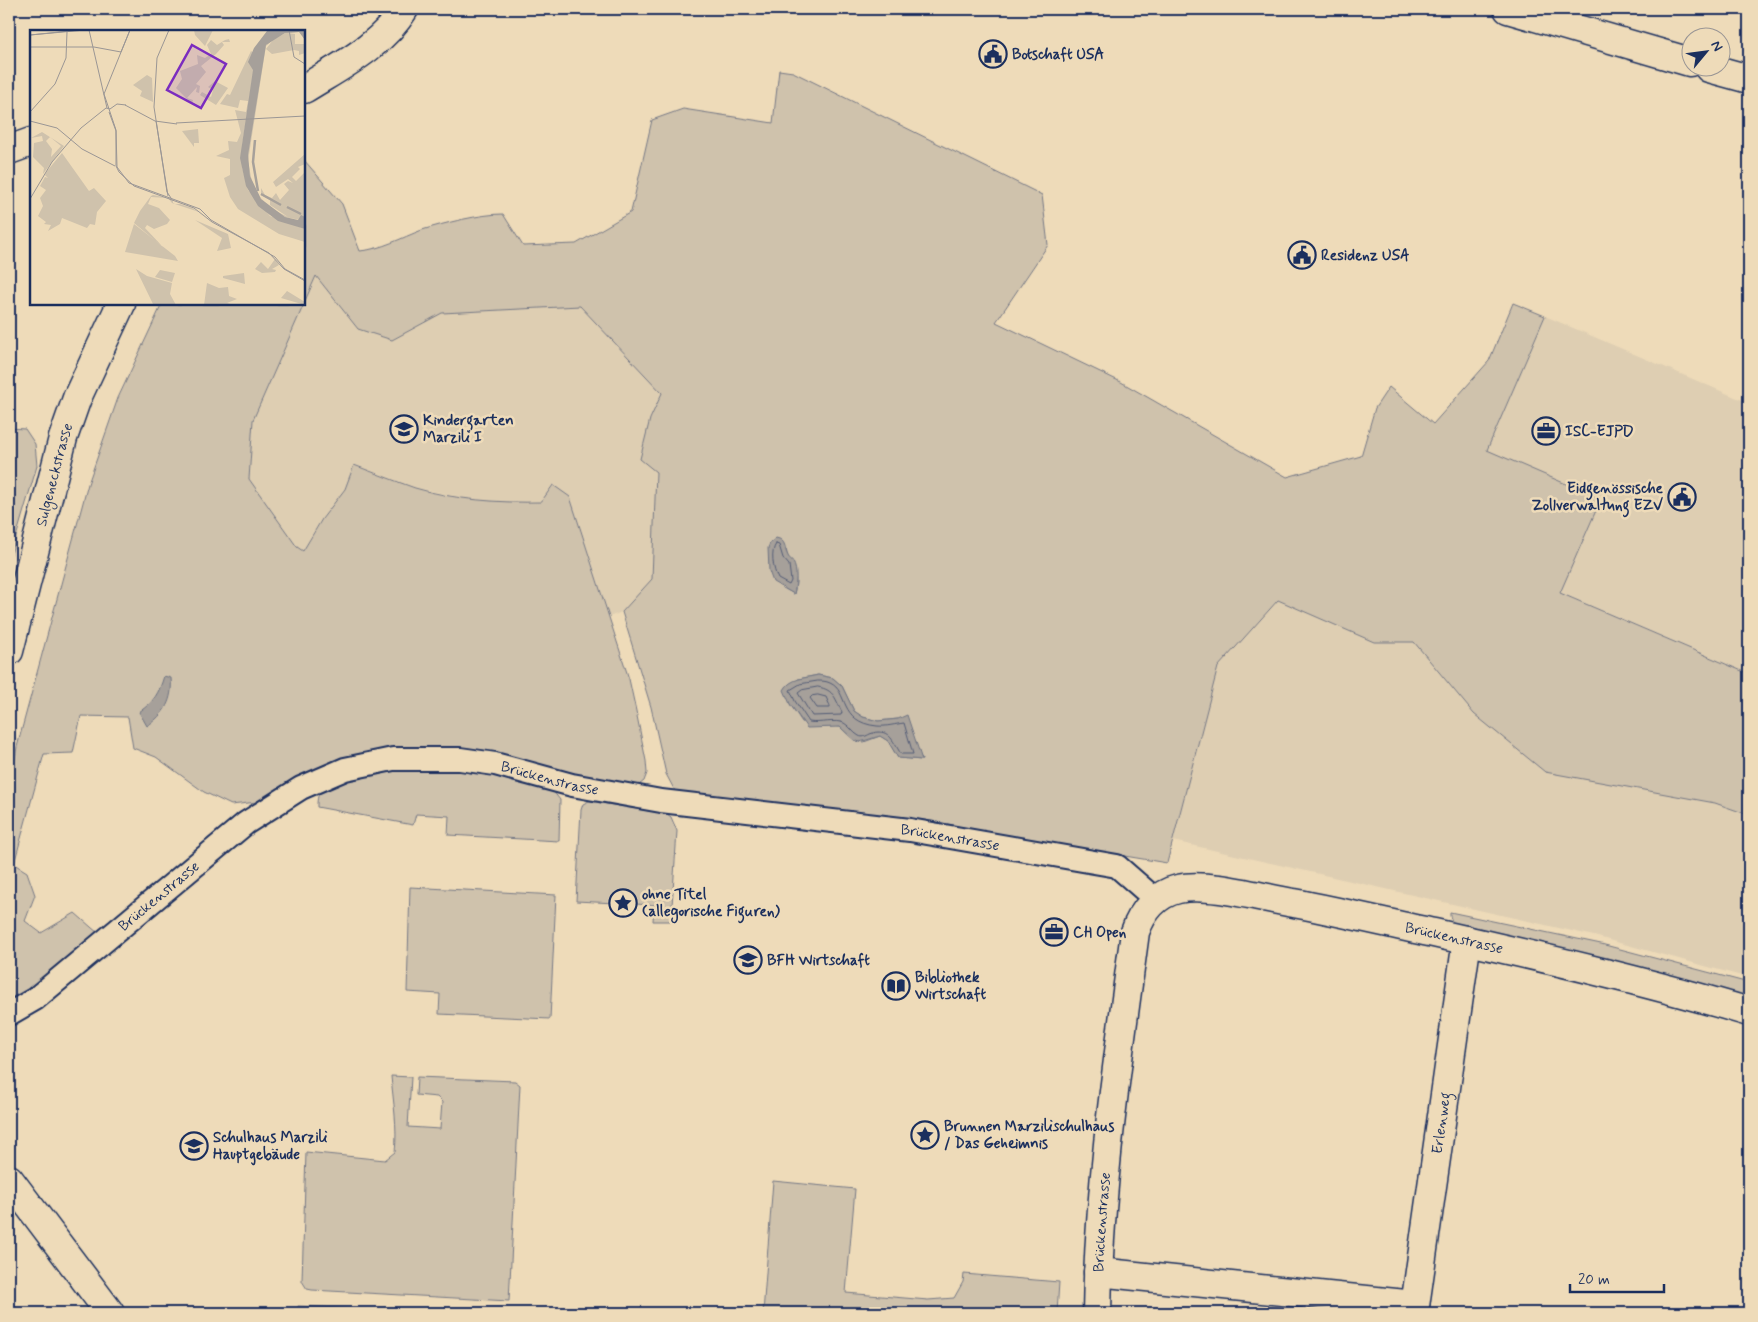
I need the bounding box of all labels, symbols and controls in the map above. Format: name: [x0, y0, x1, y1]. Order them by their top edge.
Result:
north arrow: [1680, 28, 1730, 78]
inset map: [30, 30, 305, 305]
text: N: [1706, 38, 1727, 55]
public building icon: Botschaft USA: [978, 39, 1008, 69]
place label: Botschaft USA: [1012, 45, 1105, 65]
public building icon: Residenz USA: [1287, 240, 1317, 270]
place label: Residenz USA: [1321, 246, 1410, 266]
place label: Kindergarten Marzili I: [423, 411, 514, 448]
school or university icon: Kindergarten Marzili I: [389, 414, 419, 444]
office icon: ISC-EJPD: [1531, 416, 1561, 446]
street label: Sulgeneckstrasse: [32, 420, 79, 529]
place label: ISC-EJPD: [1565, 422, 1634, 442]
place label: Eidgenössische Zollverwaltung EZV: [1531, 479, 1664, 518]
public building icon: Eidgenössische Zollverwaltung EZV: [1667, 482, 1697, 512]
street label: Brückenstrasse: [499, 757, 600, 801]
street label: Brückenstrasse: [900, 820, 1001, 856]
street label: Brückenstrasse: [114, 857, 204, 936]
place label: ohne Titel (allegorische Figuren): [642, 885, 780, 924]
place icon: ohne Titel (allegorische Figuren): [608, 888, 638, 918]
office icon: CH Open: [1039, 917, 1069, 947]
street label: Brückenstrasse: [1403, 918, 1505, 960]
place label: CH Open: [1073, 923, 1127, 943]
school or university icon: BFH Wirtschaft: [733, 945, 763, 975]
place label: BFH Wirtschaft: [767, 951, 870, 971]
place label: Bibliothek Wirtschaft: [914, 968, 986, 1005]
library icon: Bibliothek Wirtschaft: [881, 971, 911, 1001]
street label: Erlenweg: [1428, 1091, 1457, 1155]
place label: Brunnen Marzilischulhaus / Das Geheimnis: [944, 1117, 1115, 1154]
place icon: Brunnen Marzilischulhaus / Das Geheimnis: [910, 1120, 940, 1150]
place label: Schulhaus Marzili Hauptgebäude: [213, 1128, 328, 1166]
school or university icon: Schulhaus Marzili Hauptgebäude: [179, 1131, 209, 1161]
street label: Brückenstrasse: [1089, 1171, 1116, 1273]
scale bar: [1570, 1262, 1664, 1294]
text: 20 m: [1578, 1270, 1610, 1290]

